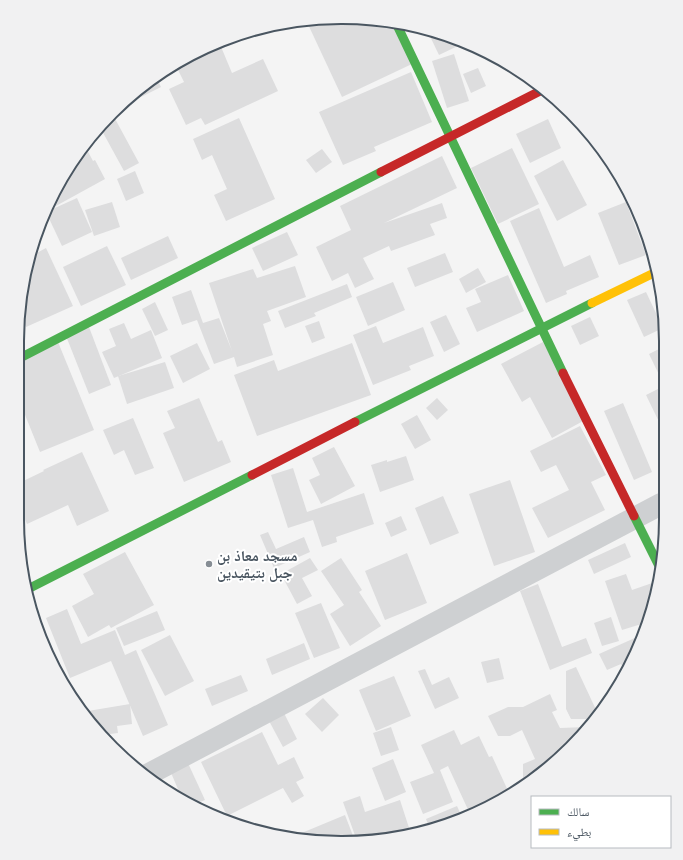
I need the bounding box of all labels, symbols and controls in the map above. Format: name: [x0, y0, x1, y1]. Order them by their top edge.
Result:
place label: مسجد معاذ بن جبل بتيقيدين: [217, 546, 298, 582]
marker: مسجد معاذ بن جبل بتيقيدين: [204, 559, 214, 569]
legend: [531, 796, 671, 848]
text: سالك: [567, 804, 589, 819]
text: بطيء: [567, 824, 591, 842]

